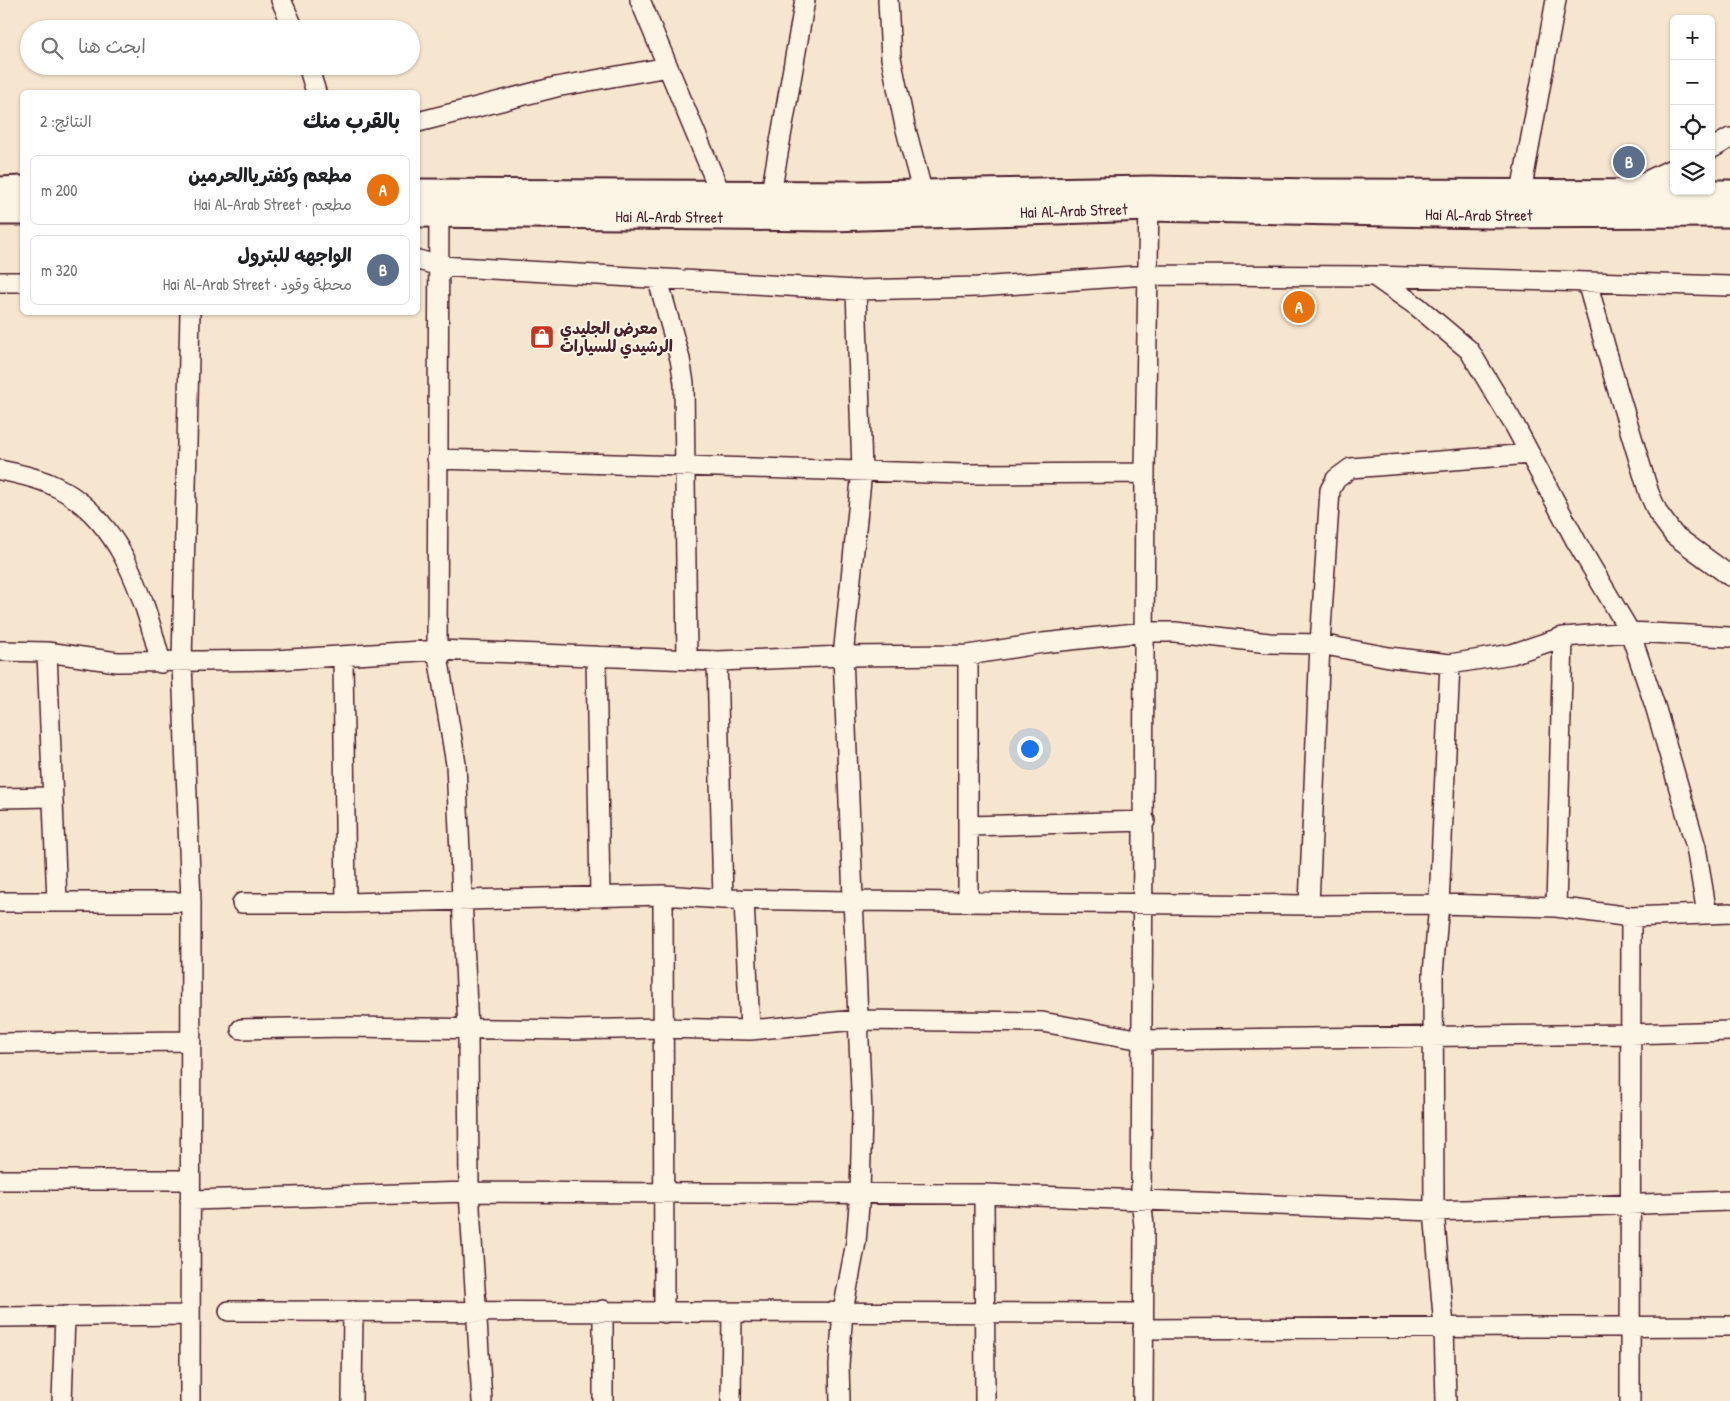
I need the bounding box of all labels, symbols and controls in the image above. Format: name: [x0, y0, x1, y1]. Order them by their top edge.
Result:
map controls: [1670, 15, 1715, 195]
button: +: [1670, 15, 1715, 60]
search box: [20, 20, 420, 75]
text: ابحث هنا: [78, 33, 146, 59]
icon: search: [38, 34, 66, 62]
button: −: [1670, 60, 1715, 105]
button: locate: [1670, 105, 1715, 150]
text: بالقرب منك: [303, 106, 400, 135]
text: النتائج: 2: [40, 110, 92, 132]
pin: B: [1613, 143, 1645, 181]
button: layers: [1670, 150, 1715, 195]
text: مطعم وكفترياالحرمين: [188, 162, 352, 188]
text: 200 m: [41, 179, 77, 201]
text: A: [379, 179, 387, 201]
text: مطعم · Hai Al-Arab Street: [194, 193, 352, 215]
street label: Hai Al-Arab Street: [1020, 198, 1128, 223]
street label: Hai Al-Arab Street: [1425, 203, 1533, 226]
street label: Hai Al-Arab Street: [615, 205, 723, 228]
text: الواجهه للبترول: [237, 242, 352, 268]
text: 320 m: [41, 259, 77, 281]
text: B: [379, 259, 387, 281]
text: محطة وقود · Hai Al-Arab Street: [163, 273, 352, 295]
pin: A: [1283, 288, 1315, 326]
place label: معرض الجليدي الرشيدي للسيارات: [560, 317, 673, 359]
shop icon: معرض الجليدي الرشيدي للسيارات: [529, 324, 555, 350]
your location: [1017, 736, 1043, 762]

